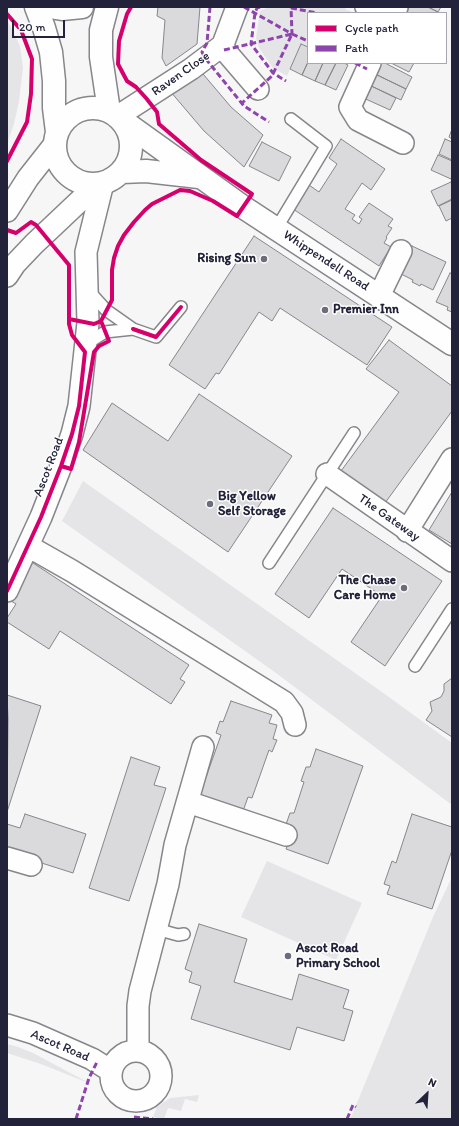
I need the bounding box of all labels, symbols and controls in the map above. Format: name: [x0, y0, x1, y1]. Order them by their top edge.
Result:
scale bar: [14, 12, 67, 38]
legend: [307, 12, 447, 64]
text: 20 m: [19, 20, 46, 34]
text: Cycle path: [345, 21, 399, 35]
text: Path: [345, 41, 368, 55]
street label: Raven Close: [149, 48, 213, 100]
street label: Whippendell Road: [280, 227, 372, 295]
place label: Rising Sun: [197, 251, 256, 267]
marker: Rising Sun: [259, 254, 269, 264]
place label: Premier Inn: [333, 302, 399, 318]
marker: Premier Inn: [320, 305, 330, 315]
street label: Ascot Road: [31, 435, 67, 499]
place label: Big Yellow Self Storage: [218, 489, 286, 520]
street label: The Gateway: [355, 491, 423, 545]
marker: Big Yellow Self Storage: [205, 499, 215, 509]
place label: The Chase Care Home: [334, 573, 396, 604]
marker: The Chase Care Home: [399, 583, 409, 593]
place label: Ascot Road Primary School: [296, 941, 380, 972]
marker: Ascot Road Primary School: [283, 951, 293, 961]
street label: Ascot Road: [28, 1027, 92, 1065]
north arrow: [407, 1074, 447, 1114]
text: N: [426, 1075, 438, 1090]

